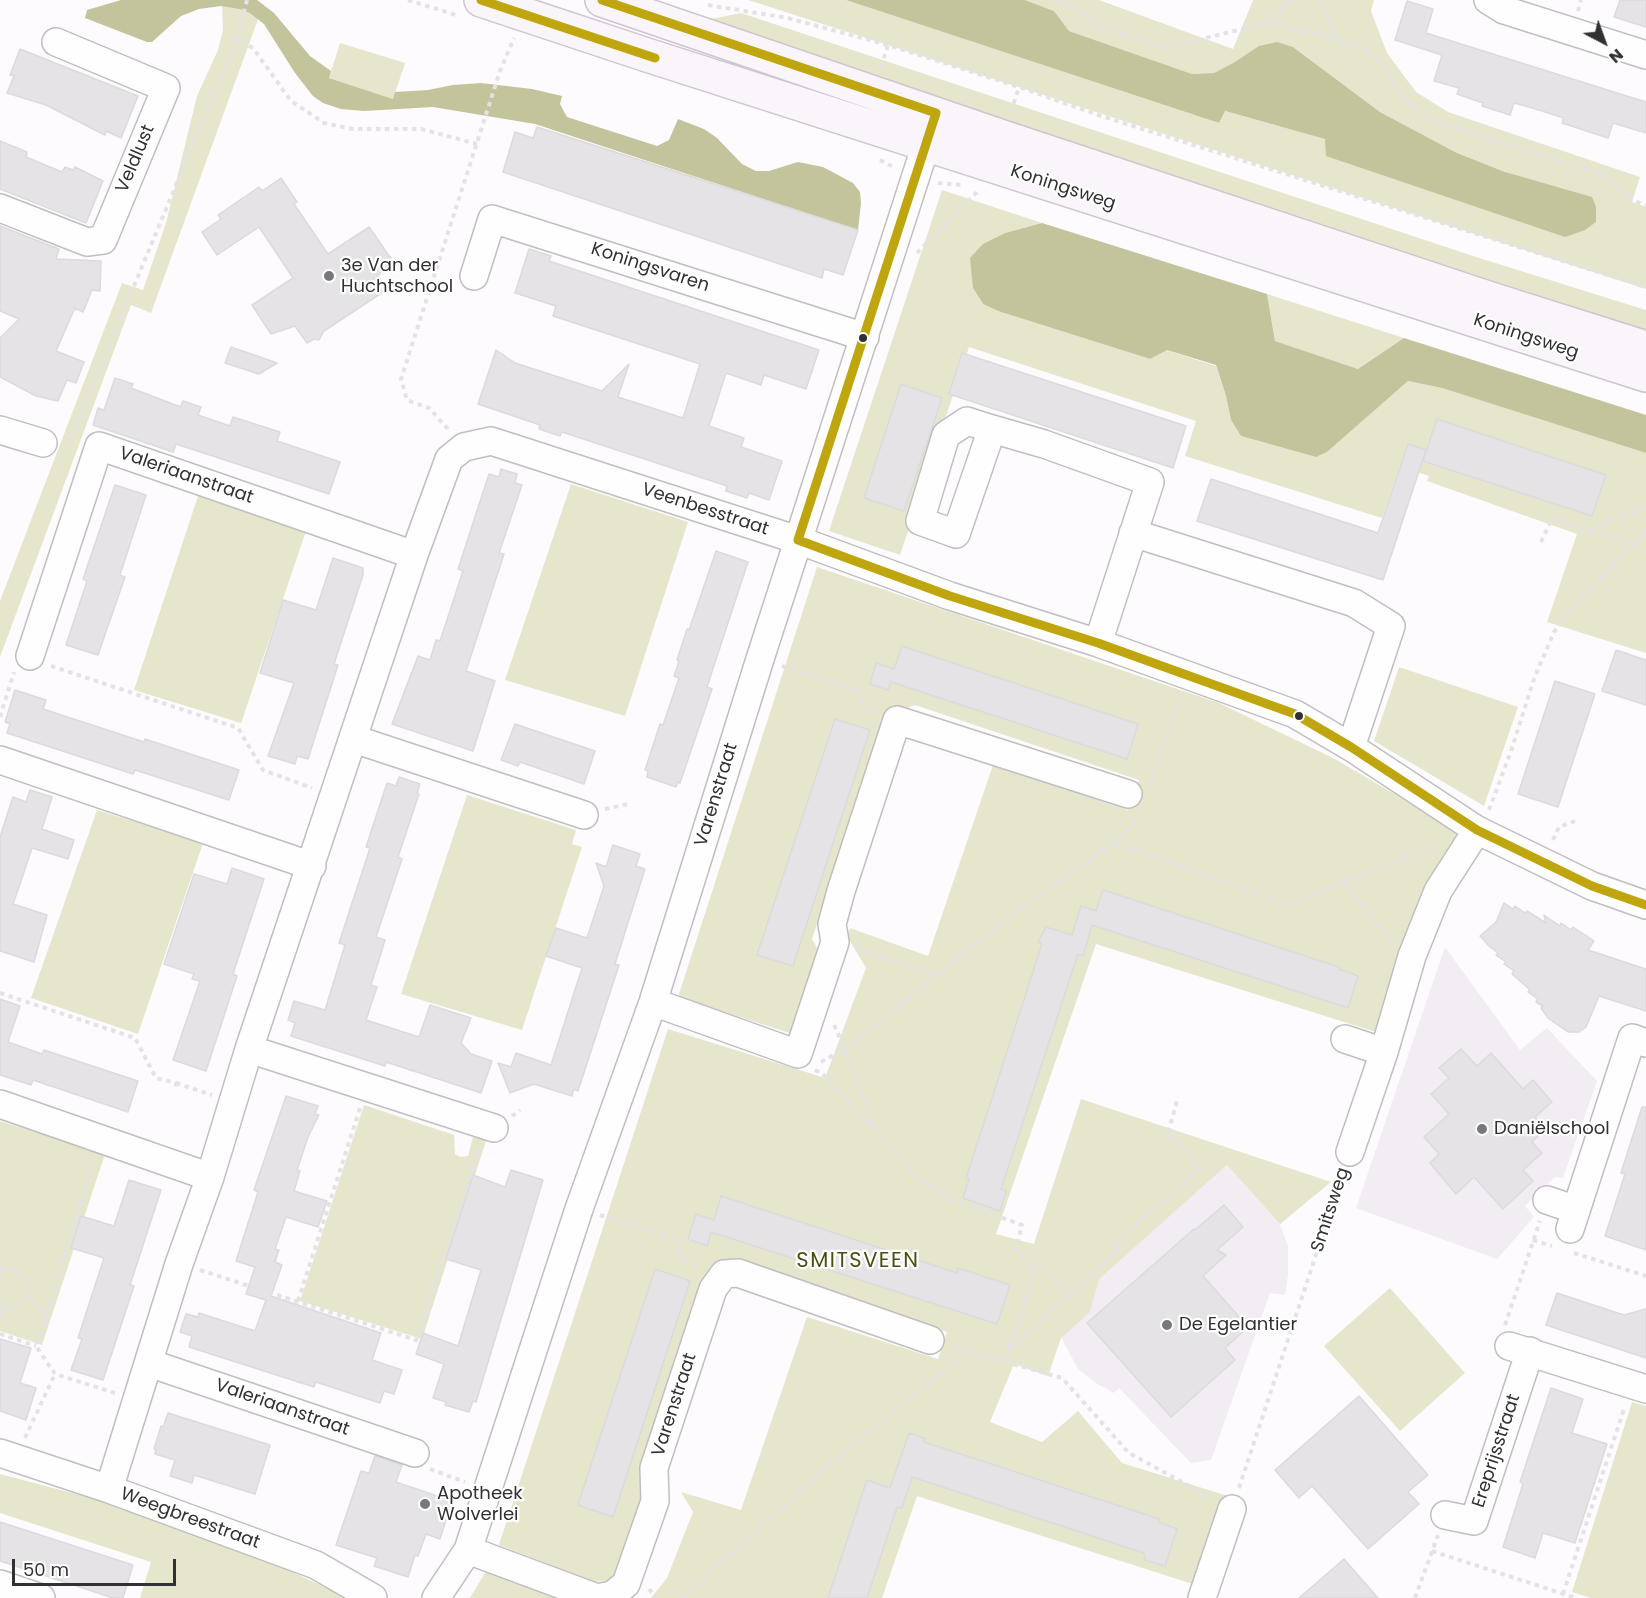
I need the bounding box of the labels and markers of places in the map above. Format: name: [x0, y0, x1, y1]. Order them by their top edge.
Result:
place label: 3e Van der Huchtschool: [341, 255, 453, 298]
marker: 3e Van der Huchtschool: [322, 269, 336, 283]
unlabelled marker: [857, 332, 869, 344]
unlabelled marker: [1293, 710, 1305, 722]
place label: Daniëlschool: [1494, 1118, 1610, 1140]
marker: Daniëlschool: [1475, 1122, 1489, 1136]
place label: De Egelantier: [1179, 1314, 1297, 1336]
marker: De Egelantier: [1160, 1318, 1174, 1332]
place label: Apotheek Wolverlei: [437, 1483, 522, 1526]
marker: Apotheek Wolverlei: [418, 1497, 432, 1511]

